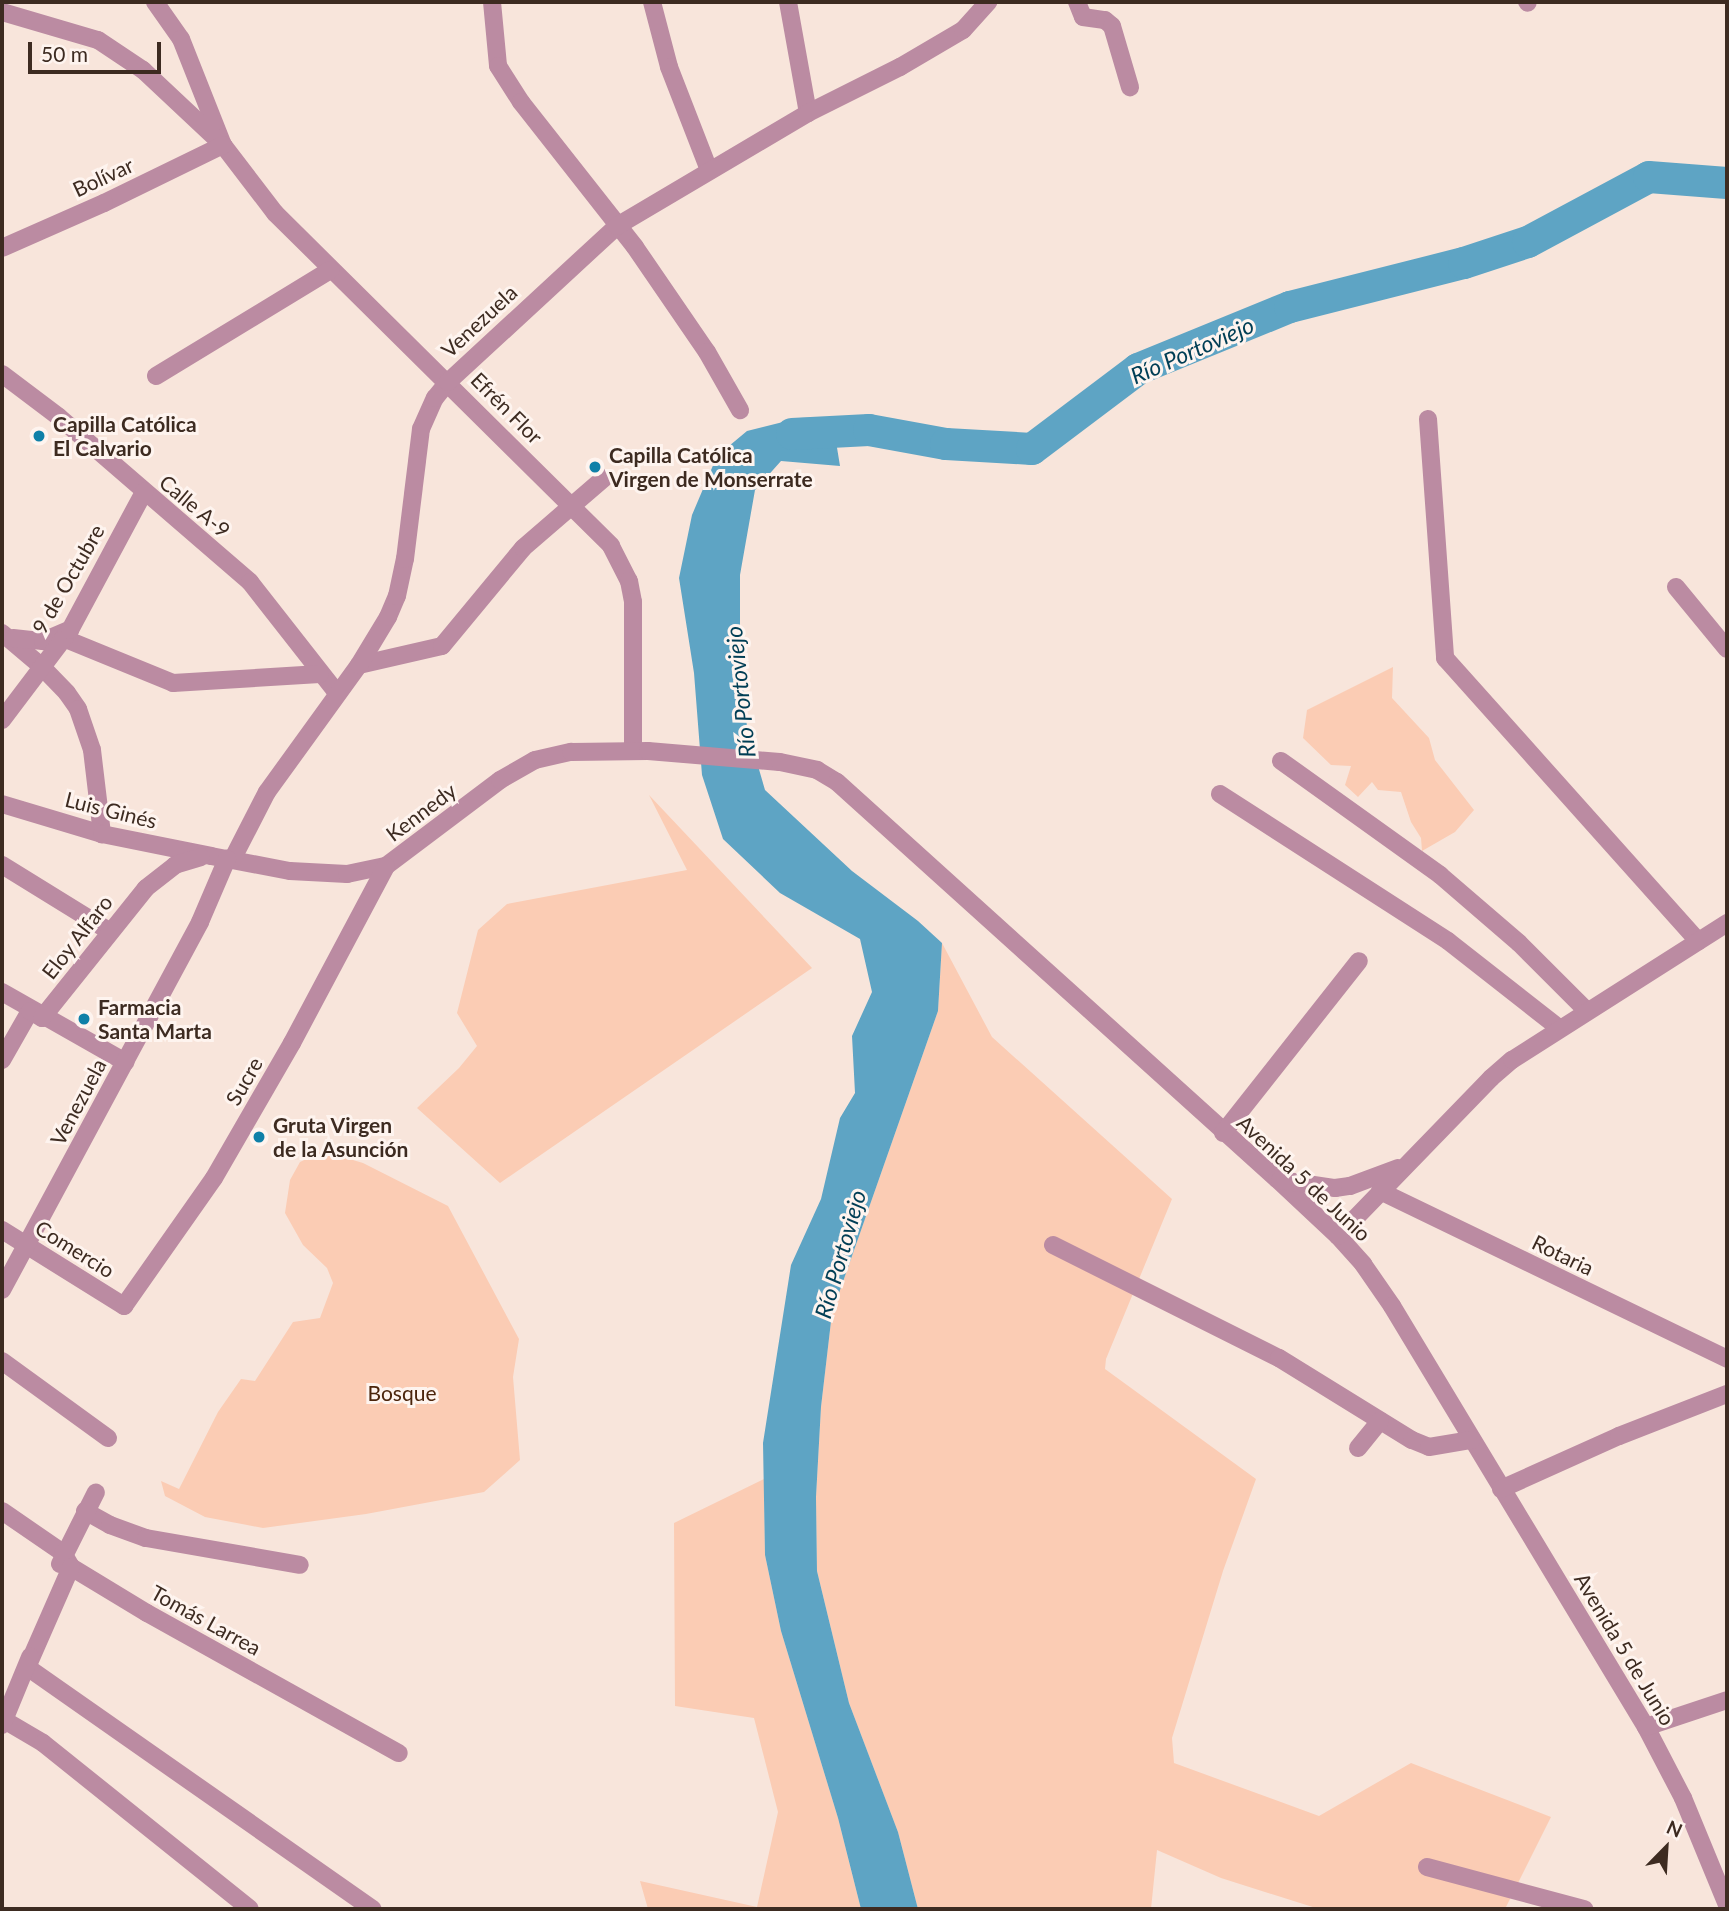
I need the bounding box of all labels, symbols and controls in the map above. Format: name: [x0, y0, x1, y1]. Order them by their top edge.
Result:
scale bar: [32, 28, 164, 72]
text: 50 m: [41, 41, 88, 66]
street label: Bolívar: [69, 152, 137, 202]
street label: Venezuela: [436, 280, 522, 362]
water label: Río Portoviejo: [1126, 311, 1258, 389]
street label: Efrén Flor: [466, 367, 548, 449]
place label: Capilla Católica El Calvario: [53, 411, 197, 461]
marker: Capilla Católica El Calvario: [31, 428, 47, 444]
place label: Capilla Católica Virgen de Monserrate: [609, 442, 813, 492]
marker: Capilla Católica Virgen de Monserrate: [587, 459, 603, 475]
street label: Calle A-9: [154, 469, 236, 543]
street label: 9 de Octubre: [27, 520, 109, 638]
water label: Río Portoviejo: [719, 625, 761, 759]
street label: Kennedy: [381, 777, 461, 847]
street label: Luis Ginés: [63, 786, 159, 834]
street label: Eloy Alfaro: [36, 890, 118, 984]
place label: Farmacia Santa Marta: [98, 994, 212, 1044]
marker: Farmacia Santa Marta: [76, 1011, 92, 1027]
street label: Sucre: [220, 1053, 268, 1109]
street label: Venezuela: [45, 1054, 111, 1150]
street label: Avenida 5 de Junio: [1232, 1109, 1376, 1247]
place label: Gruta Virgen de la Asunción: [273, 1112, 409, 1162]
marker: Gruta Virgen de la Asunción: [251, 1129, 267, 1145]
water label: Río Portoviejo: [809, 1187, 871, 1321]
street label: Comercio: [31, 1215, 119, 1283]
street label: Rotaria: [1528, 1229, 1598, 1281]
park label: Bosque: [368, 1380, 436, 1406]
street label: Avenida 5 de Junio: [1569, 1568, 1681, 1730]
street label: Tomás Larrea: [147, 1580, 265, 1660]
north arrow: [1631, 1813, 1701, 1883]
text: N: [1663, 1815, 1686, 1842]

